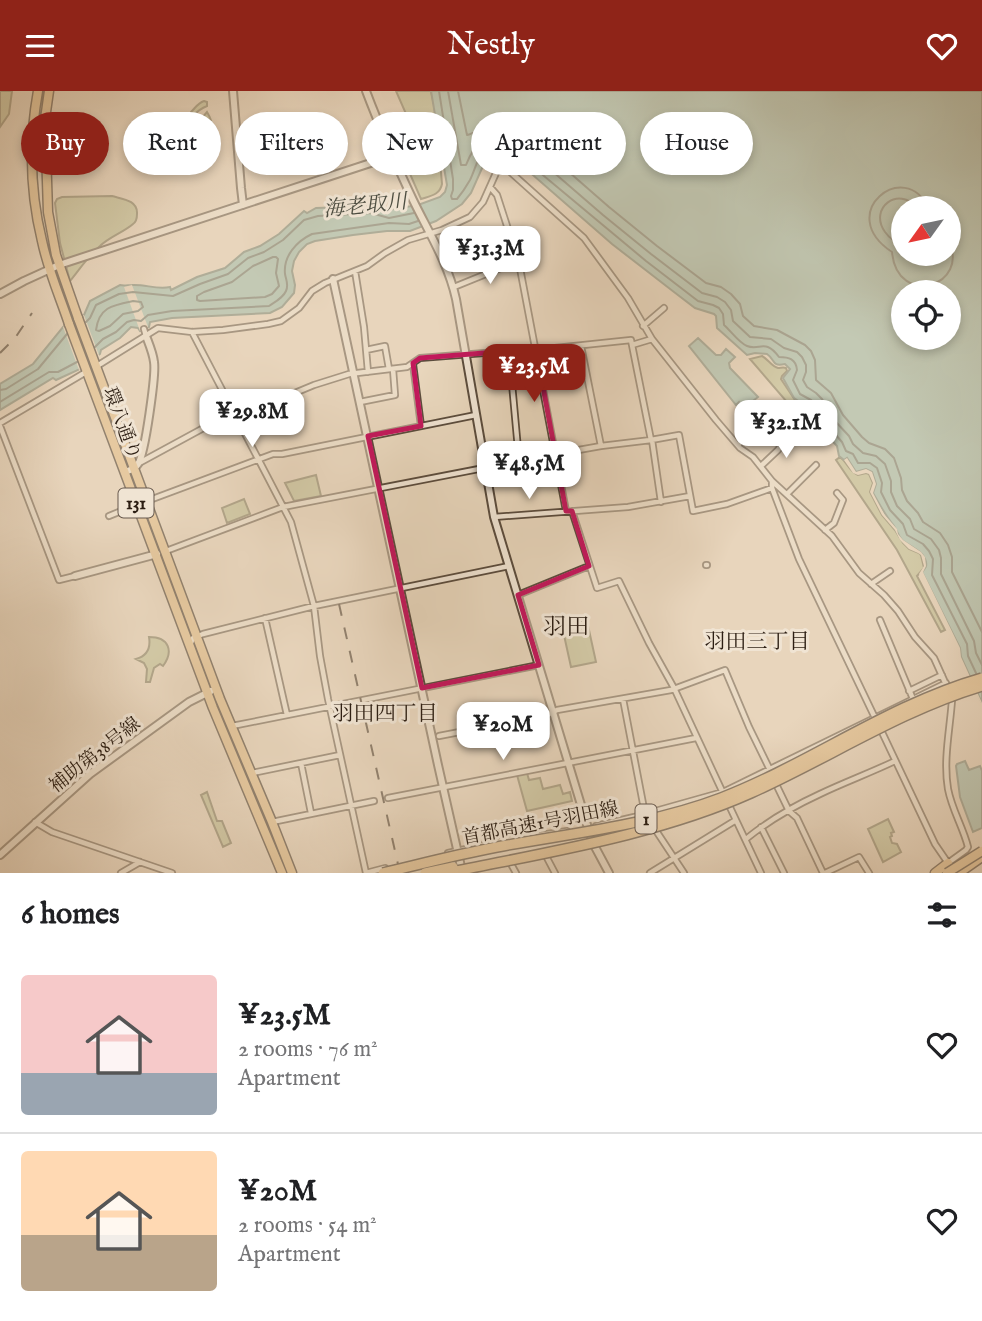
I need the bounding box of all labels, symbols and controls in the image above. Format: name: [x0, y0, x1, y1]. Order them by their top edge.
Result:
text: Nestly: [447, 25, 535, 66]
icon: menu: [21, 27, 59, 65]
icon: heart: [923, 27, 961, 65]
chip: Buy: [21, 112, 109, 175]
chip: Rent: [123, 112, 221, 175]
chip: Filters: [235, 112, 348, 175]
chip: New: [362, 112, 457, 175]
chip: Apartment: [471, 112, 626, 175]
chip: House: [640, 112, 753, 175]
water label: 海老取川: [322, 188, 410, 224]
north arrow: [891, 196, 961, 266]
map controls: [891, 196, 961, 350]
pin: ¥31.3M: [433, 227, 547, 286]
text: ¥31.3M: [455, 234, 525, 263]
button: locate: [891, 280, 961, 350]
pin: ¥23.5M: [477, 345, 591, 404]
text: ¥23.5M: [498, 352, 570, 381]
street label: 環八通り: [97, 384, 145, 464]
pin: ¥29.8M: [195, 389, 309, 449]
text: ¥29.8M: [215, 397, 289, 426]
pin: ¥32.1M: [729, 401, 843, 460]
text: ¥32.1M: [750, 408, 822, 437]
pin: ¥48.5M: [472, 441, 586, 501]
text: ¥48.5M: [493, 449, 565, 478]
road number: 131: [118, 489, 154, 517]
district label: 羽田: [543, 613, 589, 642]
district label: 羽田三丁目: [705, 629, 810, 656]
district label: 羽田四丁目: [333, 701, 438, 728]
pin: ¥20M: [462, 703, 544, 762]
text: ¥20M: [473, 710, 533, 739]
street label: 補助第38号線: [45, 712, 146, 799]
street label: 首都高速1号羽田線: [460, 797, 621, 851]
road number: 1: [636, 805, 656, 833]
text: 6 homes: [21, 896, 120, 934]
icon: filters: [923, 896, 961, 934]
text: ¥23.5M: [238, 997, 331, 1035]
icon: home: [77, 1003, 161, 1087]
icon: heart: [923, 1026, 961, 1064]
text: 2 rooms · 76 m²: [238, 1035, 378, 1064]
text: Apartment: [238, 1064, 341, 1093]
text: ¥20M: [238, 1173, 317, 1211]
icon: home: [77, 1179, 161, 1263]
icon: heart: [923, 1202, 961, 1240]
text: 2 rooms · 54 m²: [238, 1211, 377, 1240]
text: Apartment: [238, 1240, 341, 1269]

